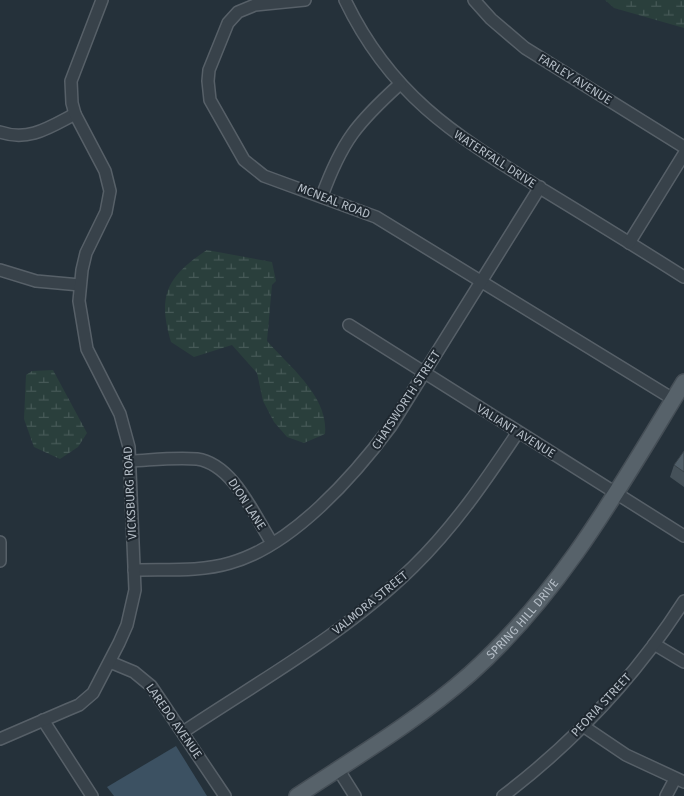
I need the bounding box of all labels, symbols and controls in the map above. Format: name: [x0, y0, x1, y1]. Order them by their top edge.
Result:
street label: FARLEY AVENUE: [536, 51, 614, 107]
street label: WATERFALL DRIVE: [451, 127, 539, 191]
street label: MCNEAL ROAD: [296, 181, 372, 221]
street label: CHATSWORTH STREET: [369, 347, 444, 452]
street label: VALIANT AVENUE: [474, 401, 558, 461]
street label: VICKSBURG ROAD: [121, 446, 139, 540]
street label: DION LANE: [225, 476, 269, 532]
street label: VALMORA STREET: [330, 568, 411, 638]
street label: SPRING HILL DRIVE: [484, 576, 561, 662]
street label: PEORIA STREET: [568, 670, 634, 739]
street label: LAREDO AVENUE: [143, 681, 205, 761]

